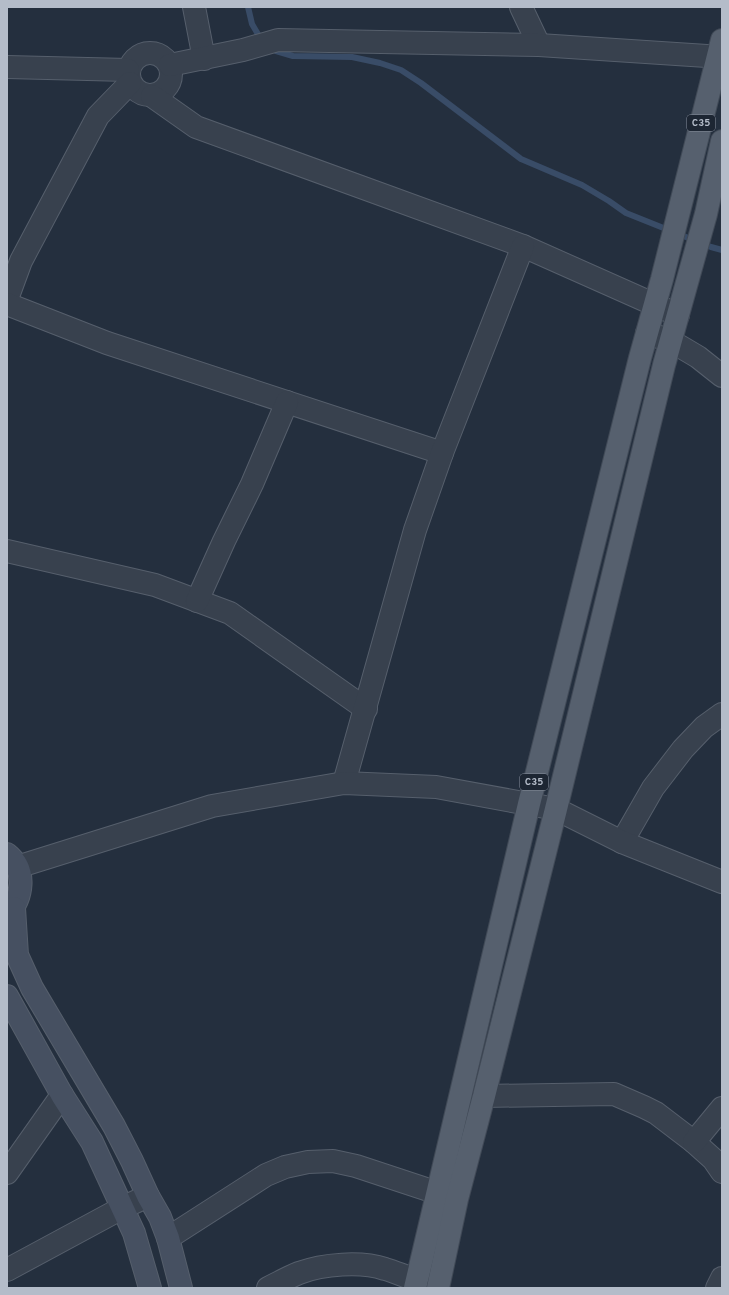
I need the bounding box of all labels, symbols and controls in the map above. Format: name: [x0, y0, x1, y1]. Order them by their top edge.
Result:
road number: C35: [687, 115, 715, 131]
road number: C35: [520, 774, 548, 790]

